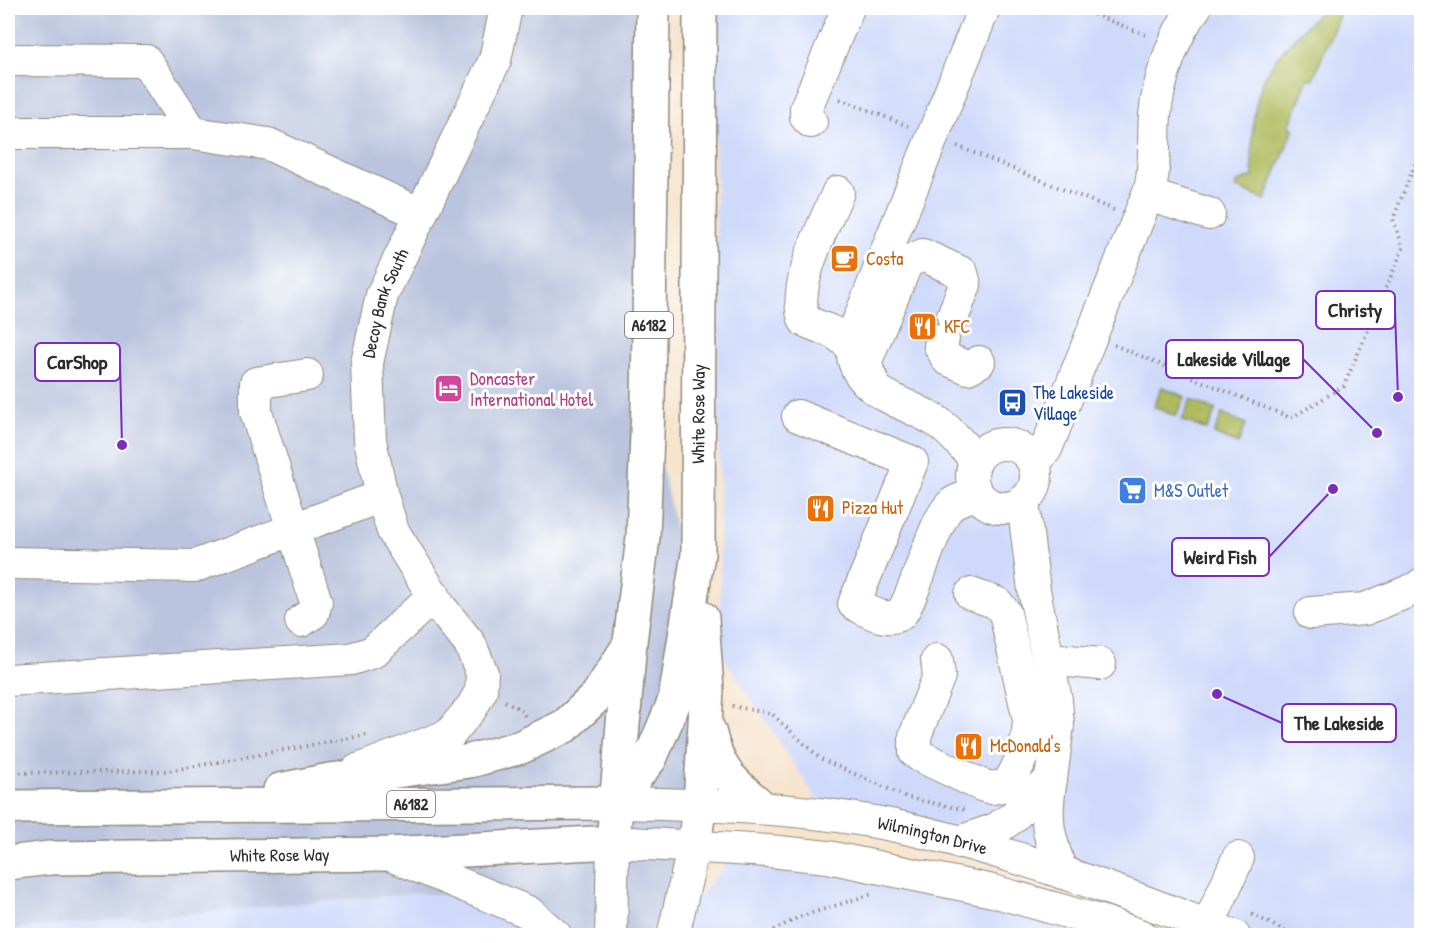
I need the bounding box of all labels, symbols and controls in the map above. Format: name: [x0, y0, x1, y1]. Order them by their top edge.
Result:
cafe icon: Costa: [829, 243, 861, 275]
street label: Decoy Bank South: [355, 244, 415, 360]
place label: Costa: [866, 246, 903, 271]
callout: Christy: [1316, 291, 1395, 329]
text: Christy: [1328, 296, 1383, 324]
restaurant icon: KFC: [907, 311, 939, 343]
road number: A6182: [625, 312, 673, 338]
place label: KFC: [944, 314, 970, 339]
callout: Lakeside Village: [1166, 340, 1303, 378]
callout: CarShop: [35, 343, 120, 381]
text: Lakeside Village: [1177, 345, 1291, 373]
text: CarShop: [47, 348, 108, 376]
street label: White Rose Way: [685, 364, 711, 464]
place label: Doncaster International Hotel: [470, 366, 593, 412]
hotel icon: Doncaster International Hotel: [433, 373, 465, 405]
place label: The Lakeside Village: [1033, 380, 1114, 426]
bus stop icon: The Lakeside Village: [996, 387, 1028, 419]
supermarket icon: M&S Outlet: [1117, 475, 1149, 507]
place label: M&S Outlet: [1154, 478, 1229, 503]
restaurant icon: Pizza Hut: [805, 492, 837, 524]
place label: Pizza Hut: [842, 495, 904, 520]
callout: Weird Fish: [1172, 538, 1269, 576]
text: Weird Fish: [1184, 543, 1257, 570]
callout: The Lakeside: [1282, 704, 1396, 742]
text: The Lakeside: [1293, 709, 1384, 736]
restaurant icon: McDonald's: [953, 730, 985, 762]
place label: McDonald's: [990, 733, 1060, 758]
road number: A6182: [387, 791, 435, 817]
street label: Wilmington Drive: [876, 810, 990, 860]
street label: White Rose Way: [230, 842, 330, 868]

